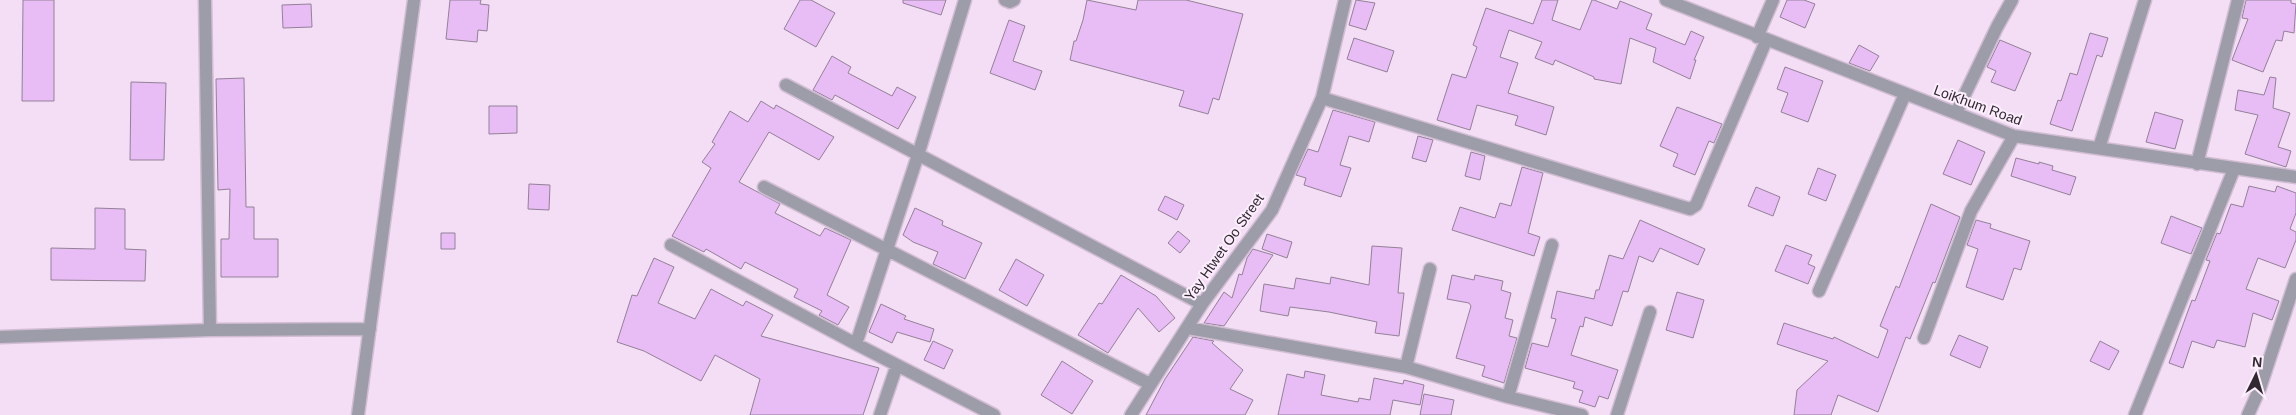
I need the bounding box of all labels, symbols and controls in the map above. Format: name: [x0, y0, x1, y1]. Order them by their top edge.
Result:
street label: LoiKhum Road: [1932, 82, 2024, 128]
street label: Yay Htwet Oo Street: [1181, 190, 1267, 303]
north arrow: [2231, 350, 2281, 400]
text: N: [2251, 354, 2263, 370]

